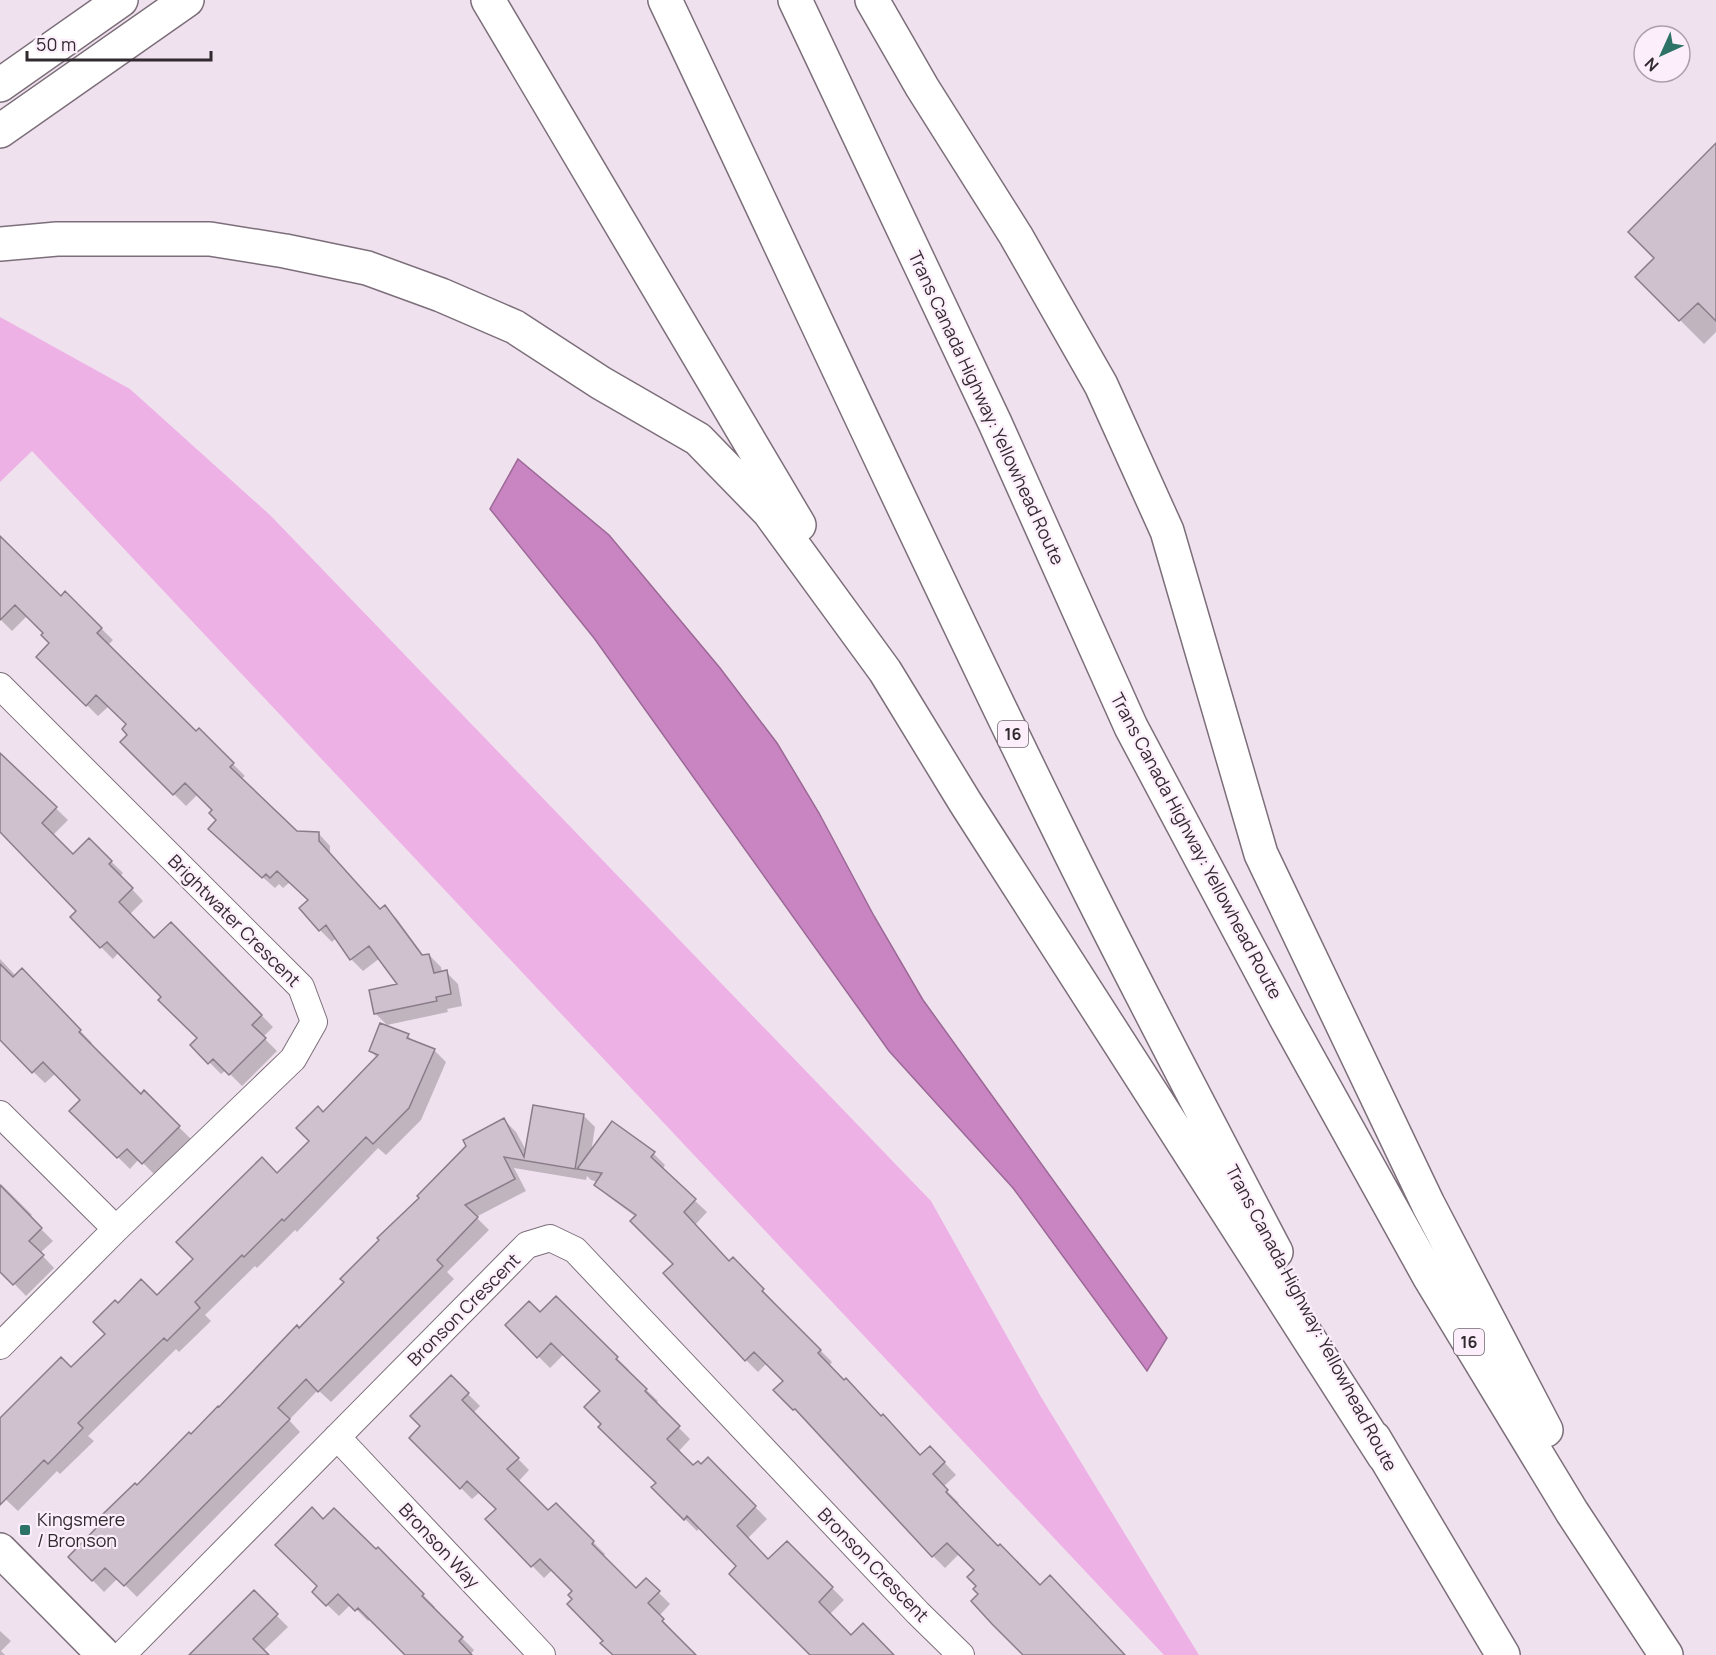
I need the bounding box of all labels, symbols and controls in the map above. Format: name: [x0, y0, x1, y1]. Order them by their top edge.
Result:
scale bar: [27, 24, 212, 62]
north arrow: [1632, 24, 1692, 84]
text: 50 m: [36, 32, 76, 56]
text: N: [1640, 53, 1663, 76]
street label: Trans Canada Highway: Yellowhead Route: [903, 247, 1070, 568]
street label: Trans Canada Highway: Yellowhead Route: [1106, 688, 1288, 1003]
road number: 16: [998, 721, 1028, 747]
street label: Brightwater Crescent: [163, 849, 306, 992]
street label: Trans Canada Highway: Yellowhead Route: [1221, 1160, 1403, 1475]
street label: Bronson Crescent: [402, 1248, 525, 1371]
road number: 16: [1454, 1329, 1484, 1355]
street label: Bronson Way: [394, 1498, 486, 1593]
street label: Bronson Crescent: [813, 1502, 934, 1627]
place label: Kingsmere / Bronson: [37, 1507, 125, 1552]
marker: Kingsmere / Bronson: [18, 1523, 32, 1537]

